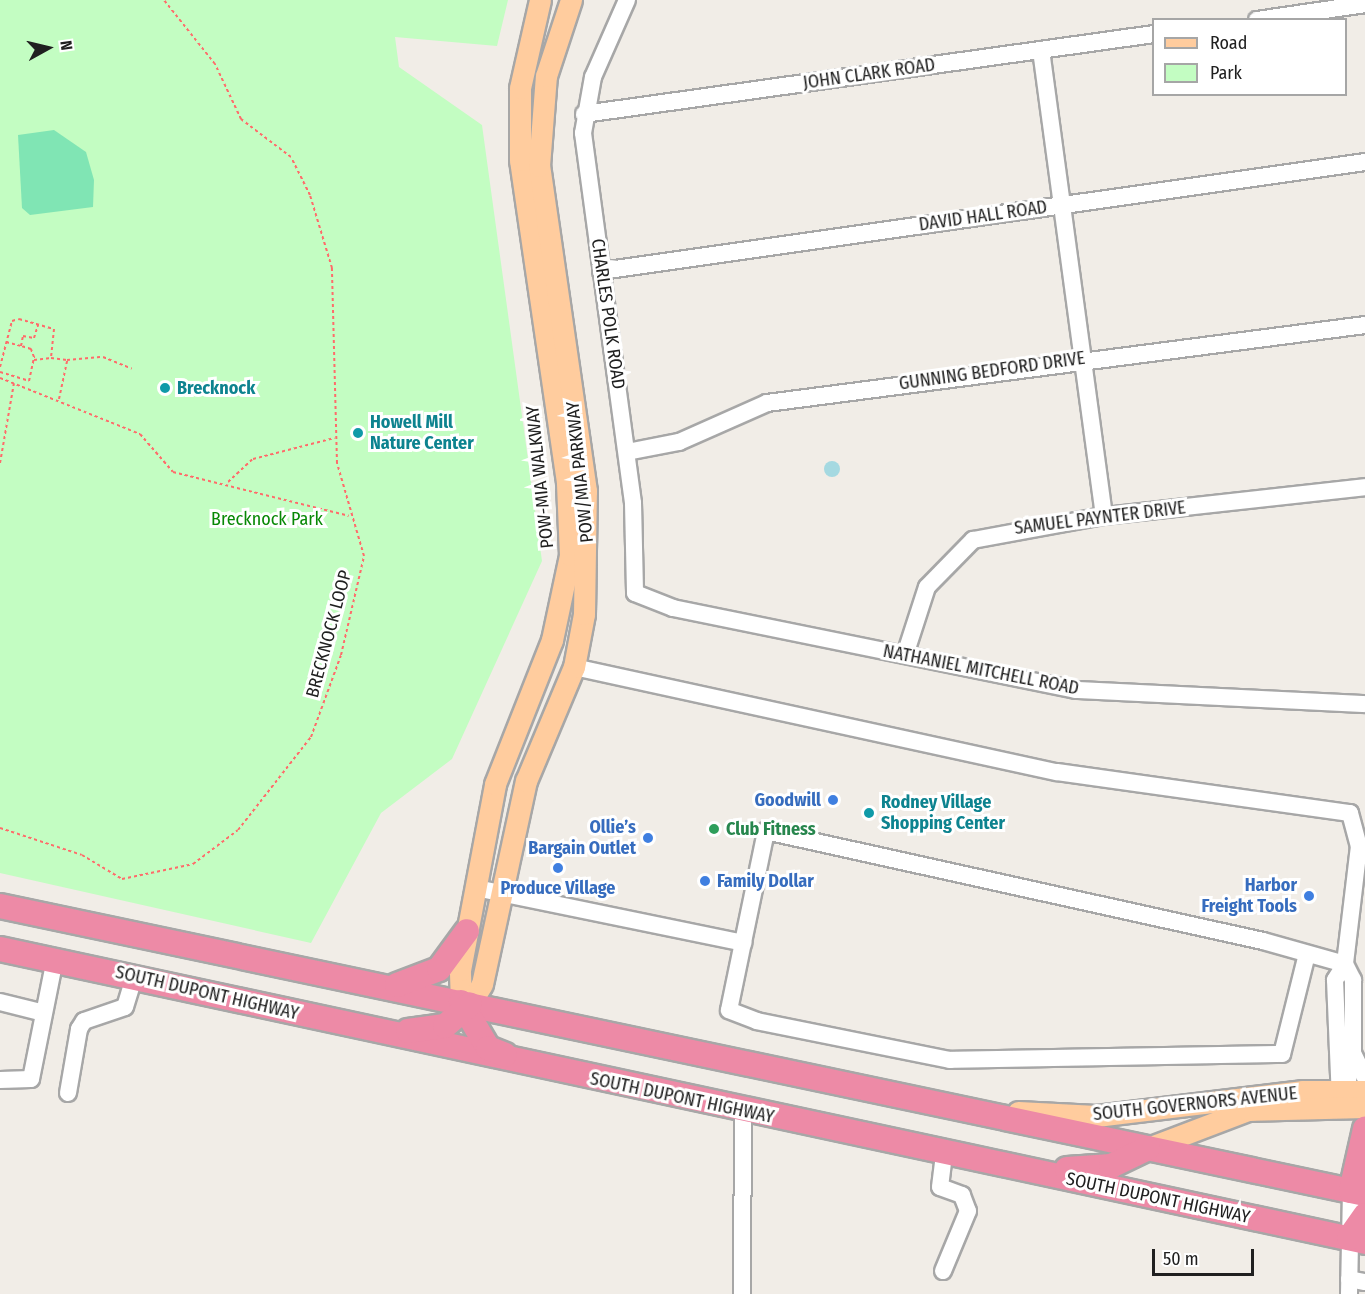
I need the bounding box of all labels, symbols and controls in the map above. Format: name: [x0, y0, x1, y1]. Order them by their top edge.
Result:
north arrow: [18, 18, 78, 78]
legend: [1152, 18, 1347, 96]
text: Road: [1210, 32, 1247, 54]
text: N: [56, 39, 76, 51]
street label: JOHN CLARK ROAD: [802, 54, 936, 94]
text: Park: [1210, 62, 1242, 84]
street label: DAVID HALL ROAD: [917, 196, 1049, 236]
street label: CHARLES POLK ROAD: [587, 237, 629, 391]
street label: GUNNING BEDFORD DRIVE: [898, 347, 1086, 395]
place label: Brecknock: [177, 377, 255, 399]
marker: Brecknock: [158, 381, 172, 395]
street label: POW/MIA PARKWAY: [562, 400, 598, 544]
street label: POW-MIA WALKWAY: [522, 404, 558, 550]
place label: Howell Mill Nature Center: [370, 412, 474, 454]
marker: Howell Mill Nature Center: [351, 426, 365, 440]
street label: SAMUEL PAYNTER DRIVE: [1013, 497, 1187, 539]
park label: Brecknock Park: [211, 508, 323, 530]
street label: BRECKNOCK LOOP: [302, 568, 356, 700]
street label: NATHANIEL MITCHELL ROAD: [881, 640, 1081, 700]
place label: Goodwill: [754, 789, 821, 811]
place label: Rodney Village Shopping Center: [881, 792, 1005, 834]
marker: Goodwill: [826, 793, 840, 807]
marker: Rodney Village Shopping Center: [862, 806, 876, 820]
place label: Ollie’s Bargain Outlet: [528, 817, 636, 860]
place label: Club Fitness: [726, 818, 816, 840]
marker: Club Fitness: [707, 822, 721, 836]
marker: Ollie’s Bargain Outlet: [641, 831, 655, 845]
marker: Produce Village: [551, 861, 565, 875]
place label: Family Dollar: [717, 870, 814, 892]
marker: Family Dollar: [698, 874, 712, 888]
place label: Harbor Freight Tools: [1202, 875, 1297, 918]
place label: Produce Village: [501, 877, 615, 899]
marker: Harbor Freight Tools: [1302, 889, 1316, 903]
street label: SOUTH DUPONT HIGHWAY: [113, 961, 301, 1025]
street label: SOUTH DUPONT HIGHWAY: [588, 1068, 776, 1128]
street label: SOUTH GOVERNORS AVENUE: [1092, 1083, 1298, 1125]
street label: SOUTH DUPONT HIGHWAY: [1064, 1168, 1252, 1228]
scale bar: [1155, 1237, 1257, 1275]
text: 50 m: [1163, 1248, 1199, 1270]

